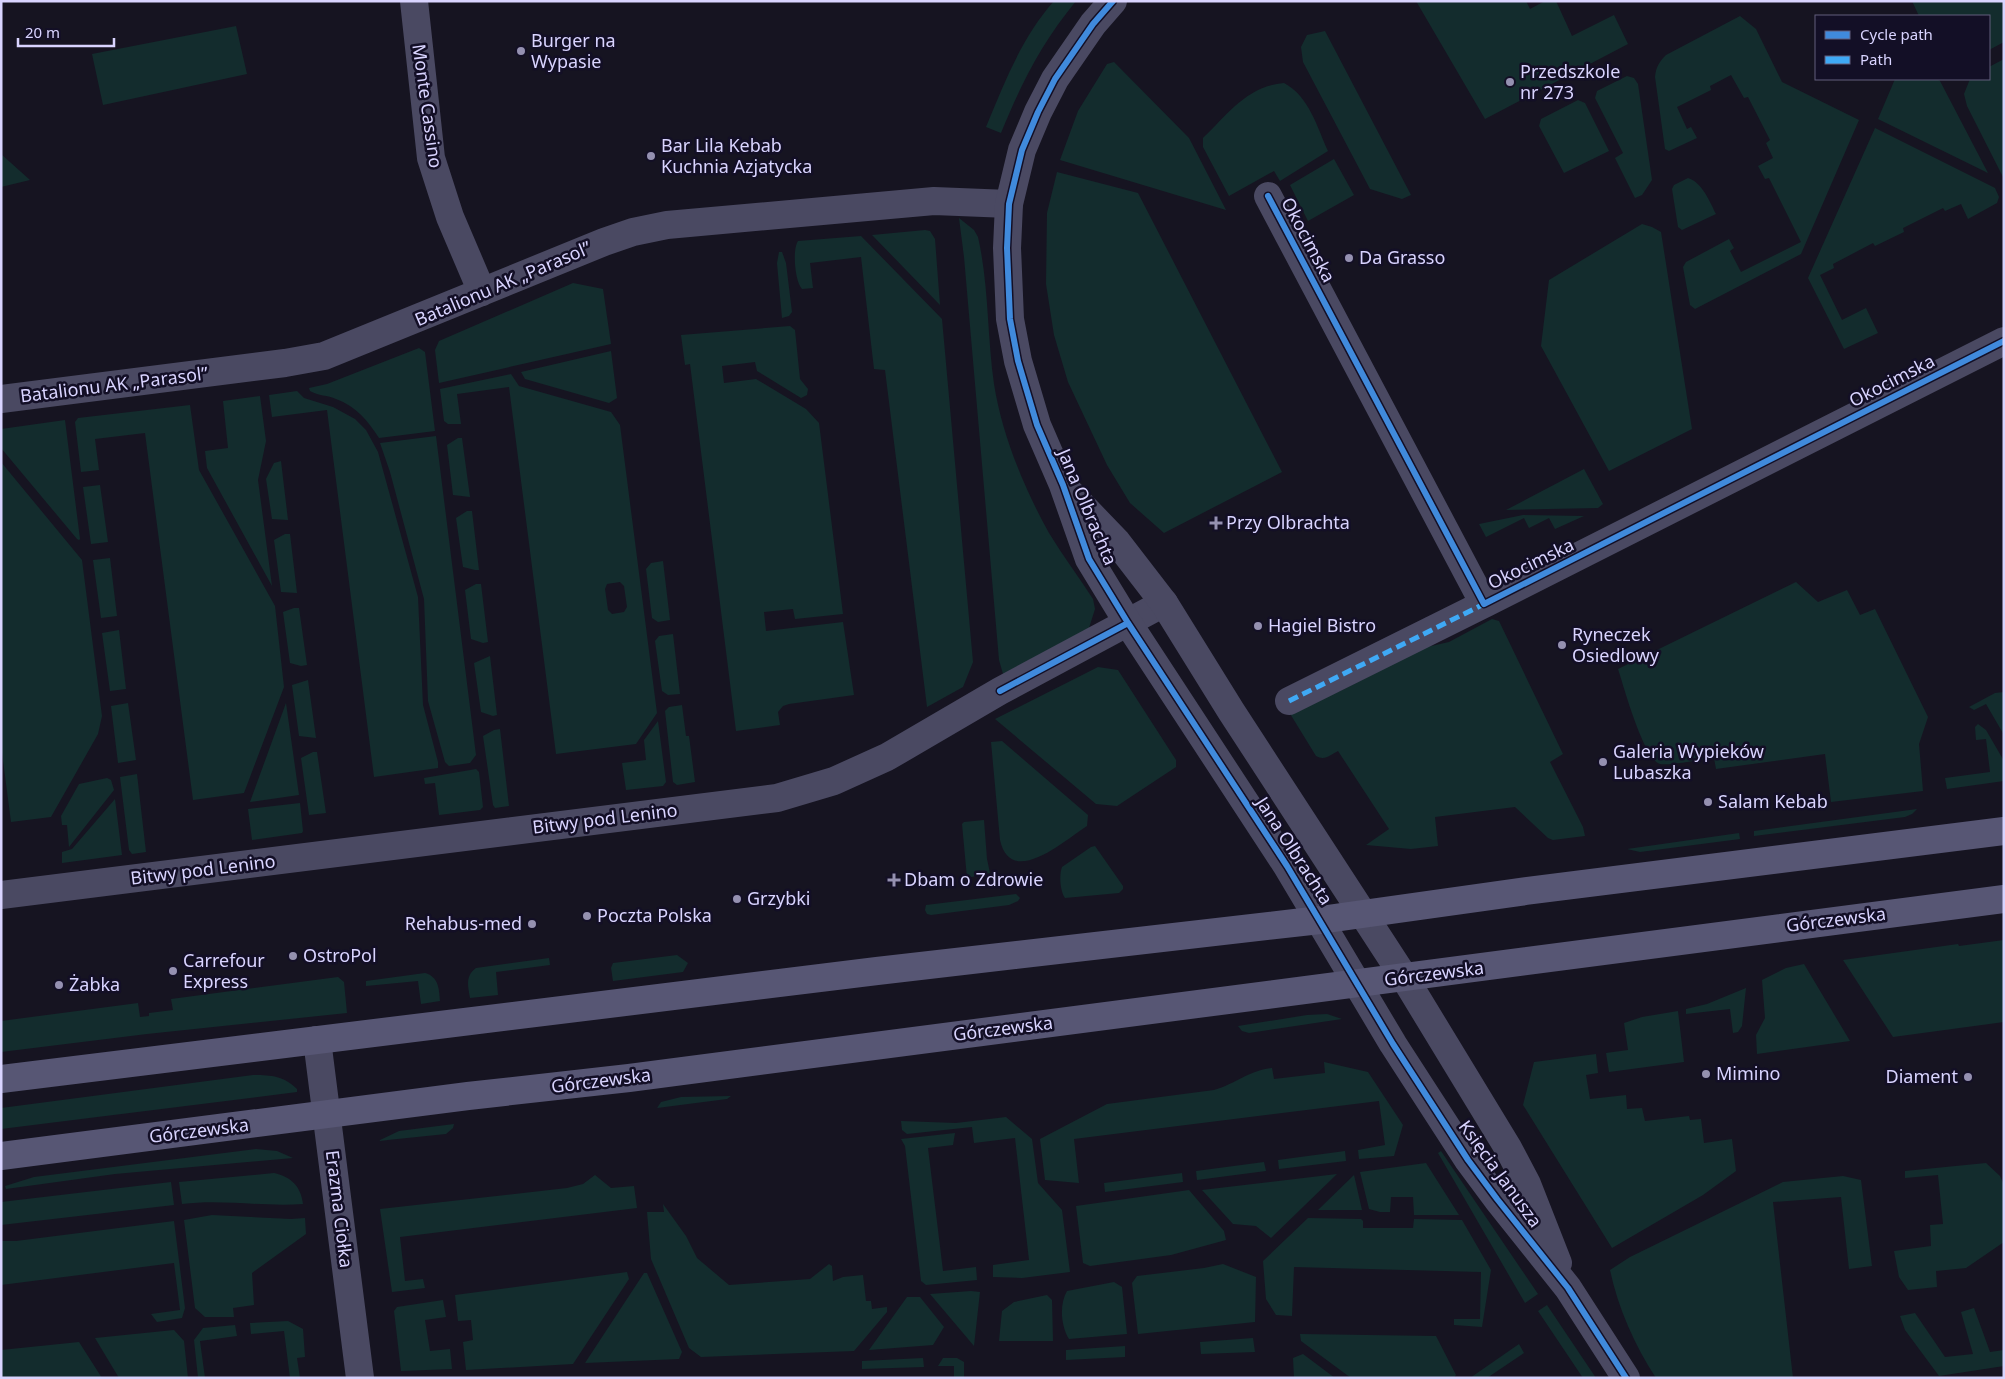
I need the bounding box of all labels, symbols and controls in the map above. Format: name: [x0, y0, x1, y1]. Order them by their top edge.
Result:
scale bar: [18, 15, 114, 47]
legend: [1815, 15, 1990, 80]
text: 20 m: [25, 22, 60, 42]
text: Cycle path: [1860, 24, 1933, 44]
place label: Burger na Wypasie: [531, 28, 616, 73]
street label: Monte Cassino: [407, 42, 449, 169]
marker: Burger na Wypasie: [515, 45, 527, 57]
text: Path: [1860, 49, 1892, 69]
place label: Przedszkole nr 273: [1520, 59, 1620, 104]
marker: Przedszkole nr 273: [1504, 76, 1516, 88]
place label: Bar Lila Kebab Kuchnia Azjatycka: [661, 133, 812, 178]
marker: Bar Lila Kebab Kuchnia Azjatycka: [645, 150, 657, 162]
street label: Okocimska: [1276, 193, 1341, 286]
street label: Batalionu AK „Parasol”: [411, 235, 595, 331]
place label: Da Grasso: [1359, 245, 1445, 269]
marker: Da Grasso: [1343, 252, 1355, 264]
street label: Okocimska: [1845, 348, 1938, 412]
street label: Batalionu AK „Parasol”: [19, 361, 210, 407]
street label: Jana Olbrachta: [1052, 443, 1123, 568]
place label: Przy Olbrachta: [1226, 510, 1350, 534]
marker: Przy Olbrachta: [1210, 517, 1222, 529]
street label: Okocimska: [1484, 532, 1578, 594]
place label: Hagiel Bistro: [1268, 613, 1376, 637]
marker: Hagiel Bistro: [1252, 620, 1264, 632]
place label: Ryneczek Osiedlowy: [1572, 622, 1660, 667]
marker: Ryneczek Osiedlowy: [1556, 639, 1568, 651]
place label: Galeria Wypieków Lubaszka: [1613, 739, 1764, 784]
marker: Galeria Wypieków Lubaszka: [1597, 756, 1609, 768]
place label: Salam Kebab: [1718, 789, 1828, 813]
street label: Jana Olbrachta: [1250, 790, 1339, 909]
marker: Salam Kebab: [1702, 796, 1714, 808]
street label: Bitwy pod Lenino: [531, 797, 679, 839]
street label: Bitwy pod Lenino: [129, 848, 277, 890]
place label: Dbam o Zdrowie: [904, 867, 1043, 891]
marker: Dbam o Zdrowie: [888, 874, 900, 886]
place label: Grzybki: [747, 886, 811, 910]
marker: Grzybki: [731, 893, 743, 905]
street label: Górczewska: [1785, 901, 1887, 937]
place label: Poczta Polska: [597, 903, 712, 927]
marker: Poczta Polska: [581, 910, 593, 922]
place label: Rehabus-med: [405, 911, 522, 935]
marker: Rehabus-med: [526, 918, 538, 930]
place label: OstroPol: [303, 943, 377, 967]
place label: Carrefour Express: [183, 948, 265, 993]
marker: OstroPol: [287, 950, 299, 962]
street label: Górczewska: [1383, 955, 1485, 991]
marker: Carrefour Express: [167, 965, 179, 977]
place label: Żabka: [69, 972, 120, 996]
marker: Żabka: [53, 979, 65, 991]
street label: Górczewska: [952, 1010, 1054, 1046]
place label: Mimino: [1716, 1061, 1780, 1085]
street label: Górczewska: [550, 1062, 652, 1098]
place label: Diament: [1886, 1064, 1958, 1088]
marker: Mimino: [1700, 1068, 1712, 1080]
marker: Diament: [1962, 1071, 1974, 1083]
street label: Górczewska: [148, 1112, 250, 1148]
street label: Księcia Janusza: [1454, 1115, 1548, 1232]
street label: Erazma Ciołka: [321, 1149, 359, 1269]

